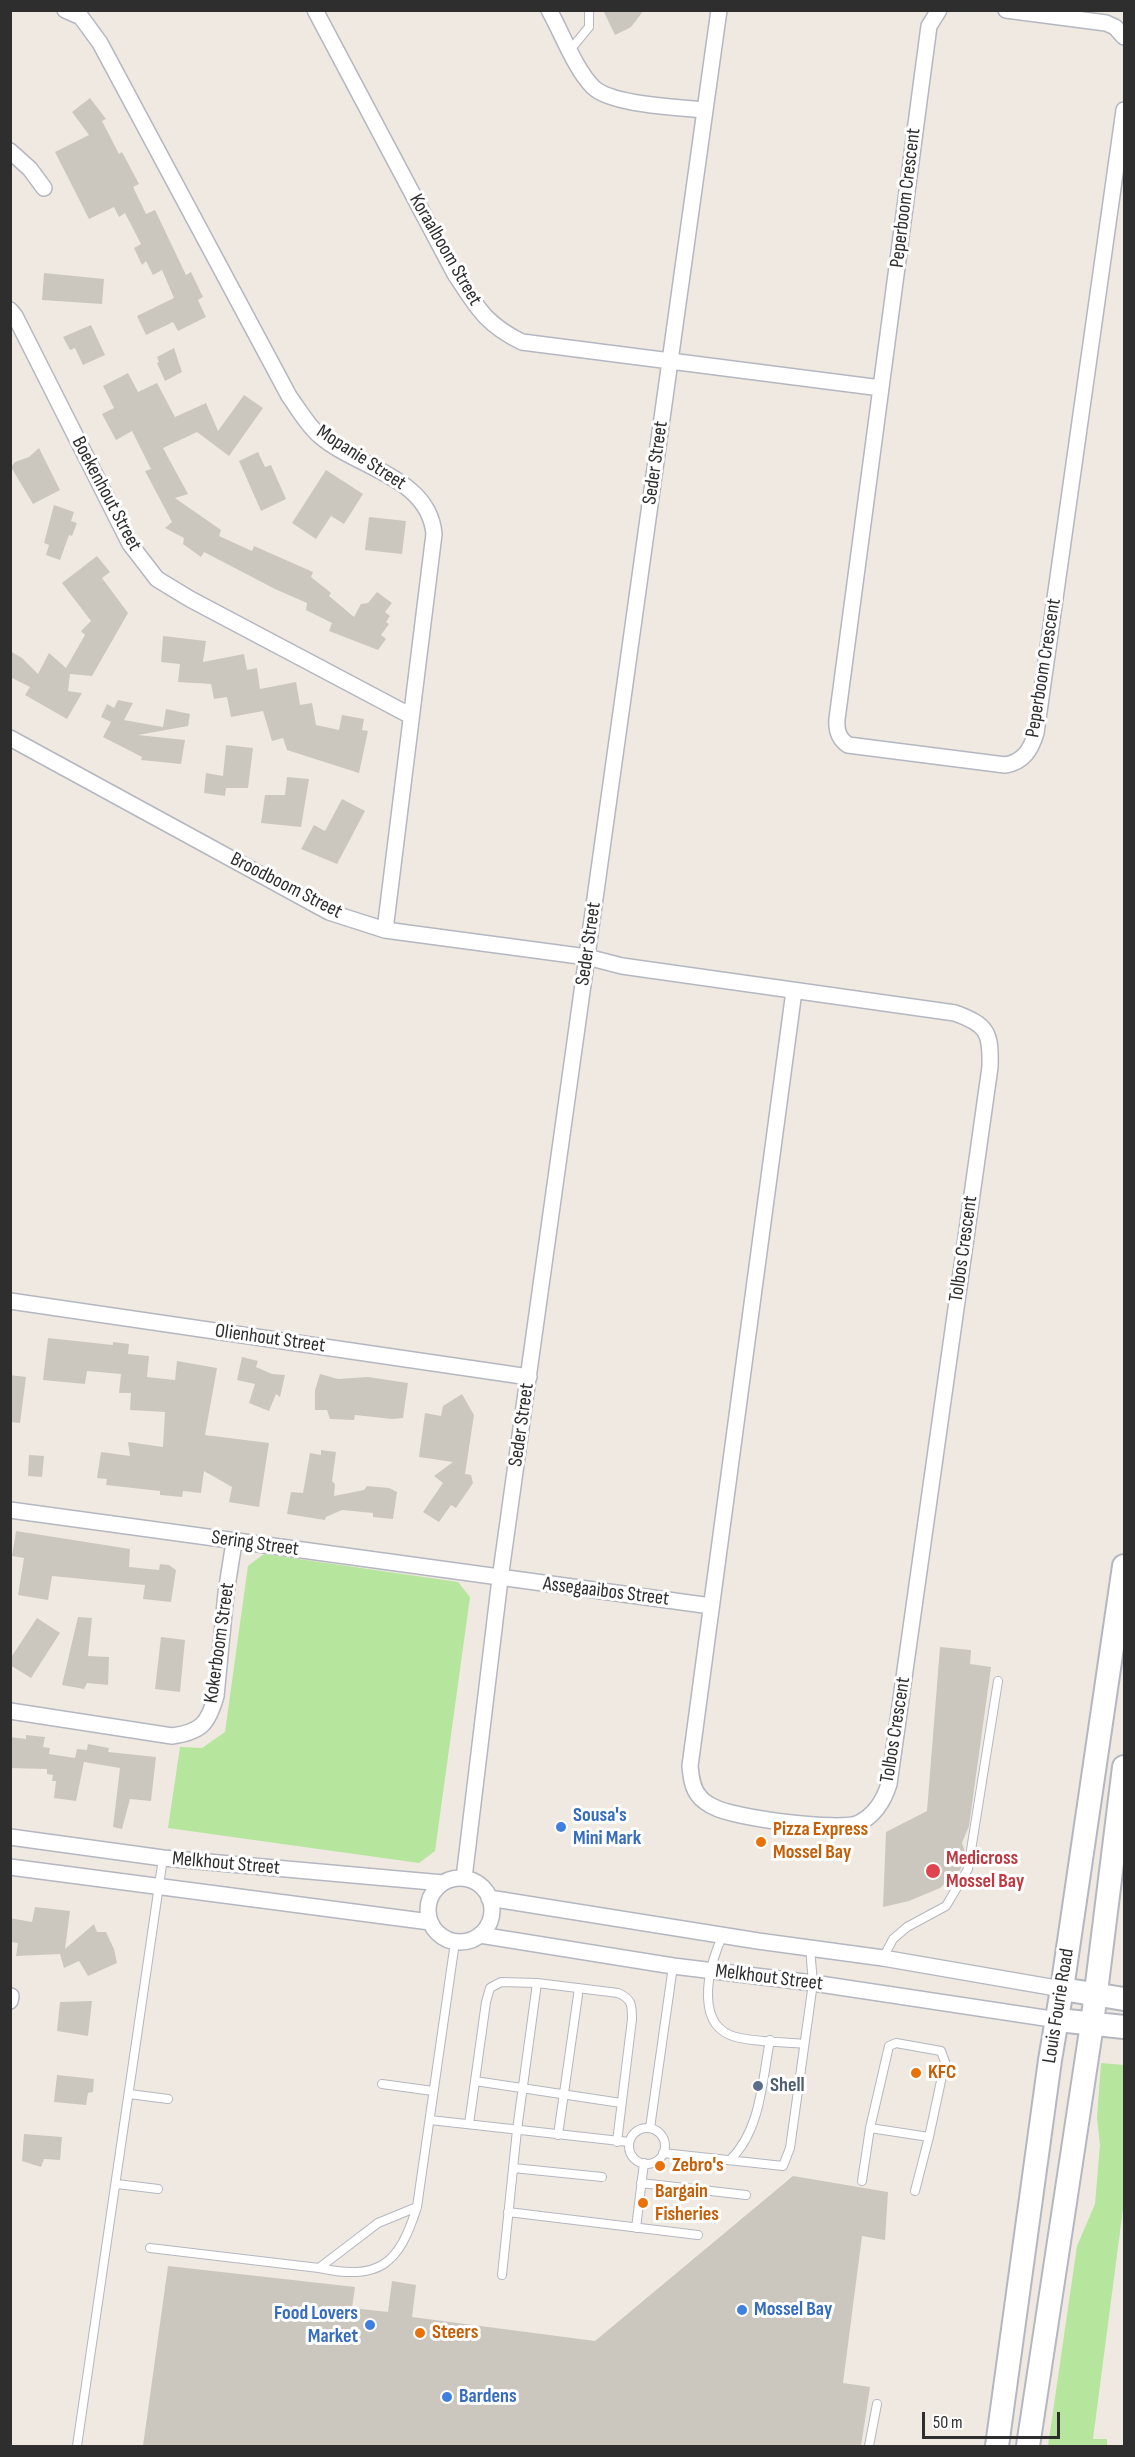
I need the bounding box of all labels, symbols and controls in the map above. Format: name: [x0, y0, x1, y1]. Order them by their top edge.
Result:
street label: Peperboom Crescent: [886, 127, 926, 269]
street label: Koraalboom Street: [403, 190, 487, 310]
street label: Mopanie Street: [312, 420, 410, 496]
street label: Seder Street: [638, 420, 674, 506]
street label: Boekenhout Street: [66, 433, 146, 555]
street label: Peperboom Crescent: [1021, 597, 1067, 739]
street label: Broodboom Street: [226, 848, 346, 924]
street label: Seder Street: [571, 901, 607, 987]
street label: Tolbos Crescent: [945, 1194, 983, 1304]
street label: Olienhout Street: [213, 1319, 327, 1359]
street label: Seder Street: [504, 1382, 540, 1468]
street label: Sering Street: [210, 1526, 300, 1562]
street label: Assegaaibos Street: [542, 1572, 670, 1612]
street label: Kokerboom Street: [200, 1581, 240, 1705]
street label: Tolbos Crescent: [876, 1675, 916, 1785]
place label: Sousa's Mini Mark: [573, 1804, 641, 1851]
place label: Pizza Express Mossel Bay: [773, 1818, 868, 1865]
marker: Sousa's Mini Mark: [554, 1820, 568, 1834]
marker: Pizza Express Mossel Bay: [754, 1835, 768, 1849]
street label: Melkhout Street: [171, 1847, 281, 1881]
place label: Medicross Mossel Bay: [946, 1847, 1024, 1894]
marker: Medicross Mossel Bay: [924, 1862, 942, 1880]
street label: Louis Fourie Road: [1038, 1947, 1080, 2065]
street label: Melkhout Street: [714, 1960, 824, 1996]
place label: KFC: [928, 2061, 956, 2085]
marker: KFC: [909, 2066, 923, 2080]
place label: Shell: [770, 2074, 805, 2098]
marker: Shell: [751, 2079, 765, 2093]
place label: Zebro's: [672, 2154, 724, 2178]
marker: Zebro's: [653, 2159, 667, 2173]
place label: Bargain Fisheries: [655, 2180, 719, 2227]
marker: Bargain Fisheries: [636, 2196, 650, 2210]
place label: Mossel Bay: [754, 2298, 832, 2322]
place label: Food Lovers Market: [274, 2302, 358, 2349]
marker: Mossel Bay: [735, 2303, 749, 2317]
marker: Food Lovers Market: [363, 2318, 377, 2332]
place label: Steers: [432, 2321, 478, 2345]
marker: Steers: [413, 2326, 427, 2340]
place label: Bardens: [459, 2385, 517, 2409]
marker: Bardens: [440, 2390, 454, 2404]
scale bar: [925, 2400, 1063, 2438]
text: 50 m: [933, 2412, 963, 2433]

